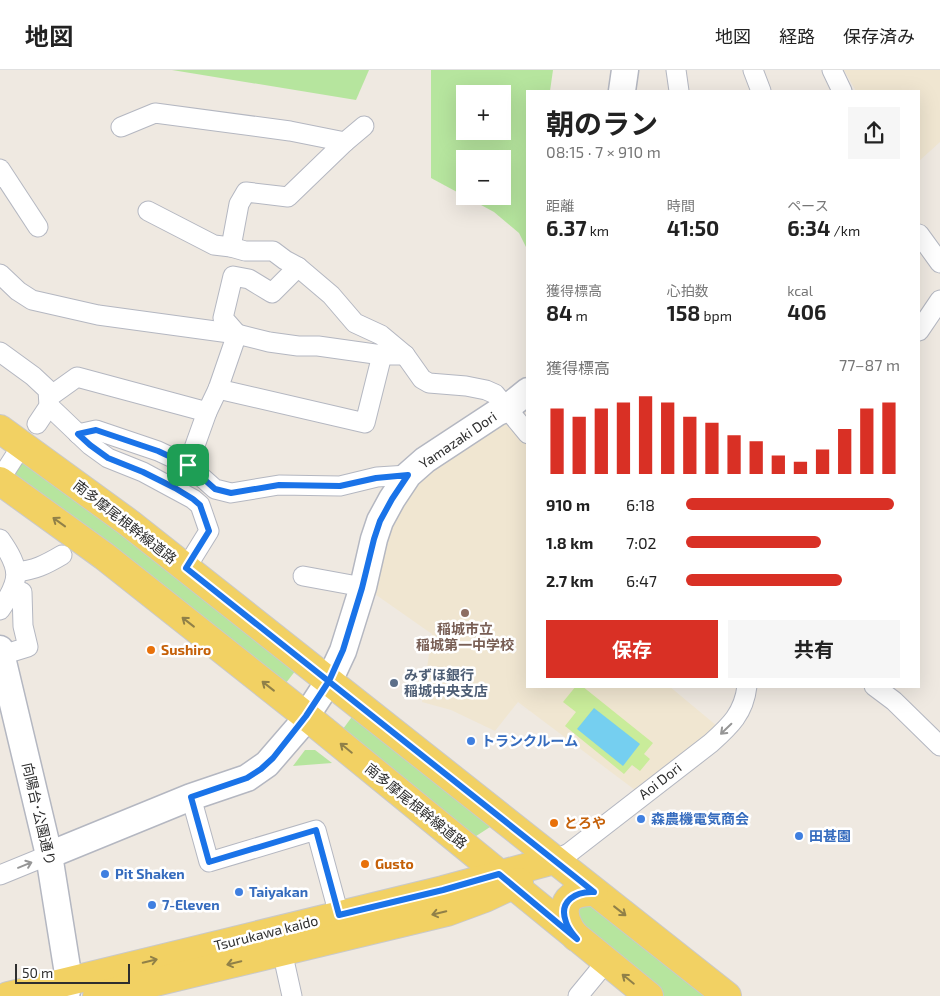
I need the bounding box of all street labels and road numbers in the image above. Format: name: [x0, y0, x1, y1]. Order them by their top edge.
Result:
street label: Yamazaki Dori: [416, 407, 500, 472]
street label: 南多摩尾根幹線道路: [70, 476, 180, 567]
street label: 南多摩尾根幹線道路: [362, 759, 471, 852]
street label: Aoi Dori: [635, 759, 684, 803]
street label: 向陽台･公園通り: [19, 761, 60, 867]
street label: Tsurukawa kaido: [212, 911, 320, 954]

